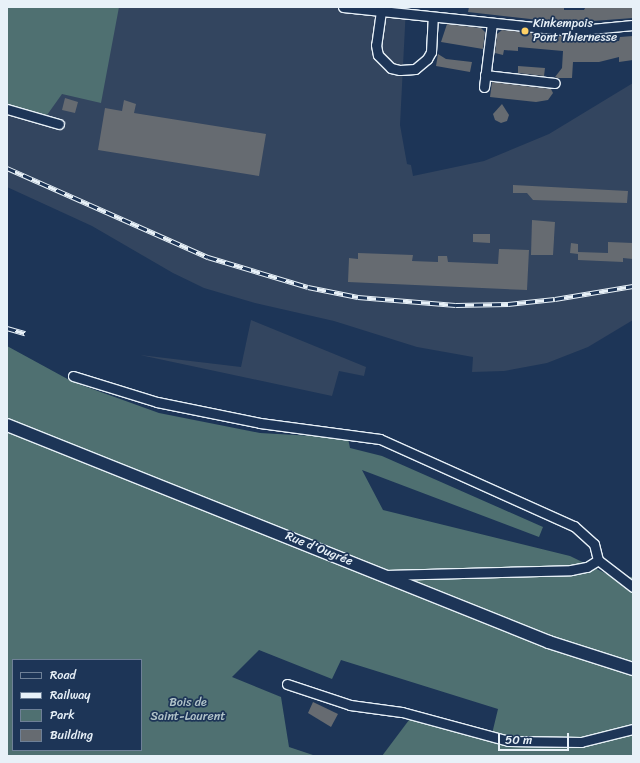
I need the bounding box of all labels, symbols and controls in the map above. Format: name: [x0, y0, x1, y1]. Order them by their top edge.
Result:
place label: Kinkempois Pont Thiernesse: [533, 17, 618, 45]
marker: Kinkempois Pont Thiernesse: [520, 26, 530, 36]
street label: Rue d'Ougrée: [283, 529, 355, 569]
legend: [12, 659, 142, 751]
text: Road: [50, 664, 76, 686]
text: Railway: [50, 684, 91, 706]
park label: Bois de Saint-Laurent: [151, 696, 225, 724]
text: Park: [50, 704, 75, 726]
text: Building: [50, 724, 93, 746]
scale bar: [500, 725, 571, 751]
text: 50 m: [505, 729, 532, 751]

